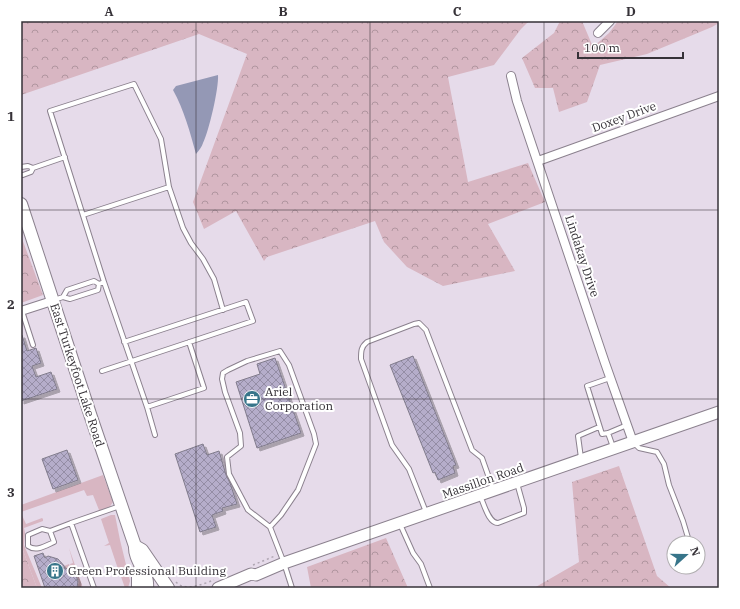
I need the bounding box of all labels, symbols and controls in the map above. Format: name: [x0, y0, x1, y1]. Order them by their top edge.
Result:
text: A: [104, 3, 114, 20]
text: B: [278, 3, 288, 20]
text: C: [453, 3, 462, 20]
text: D: [626, 3, 636, 20]
scale bar: [578, 34, 683, 60]
text: 100 m: [584, 40, 620, 55]
street label: Doxey Drive: [590, 98, 658, 135]
text: 1: [7, 108, 15, 125]
street label: Lindakay Drive: [562, 213, 603, 299]
text: 2: [7, 296, 15, 313]
street label: East Turkeyfoot Lake Road: [47, 301, 108, 449]
place label: Ariel Corporation: [265, 384, 334, 413]
office icon: Ariel Corporation: [242, 389, 262, 409]
street label: Massillon Road: [440, 460, 526, 502]
text: 3: [7, 484, 15, 501]
north arrow: [666, 535, 706, 575]
text: N: [687, 545, 704, 558]
building icon: Green Professional Building: [45, 561, 65, 581]
place label: Green Professional Building: [68, 563, 226, 578]

